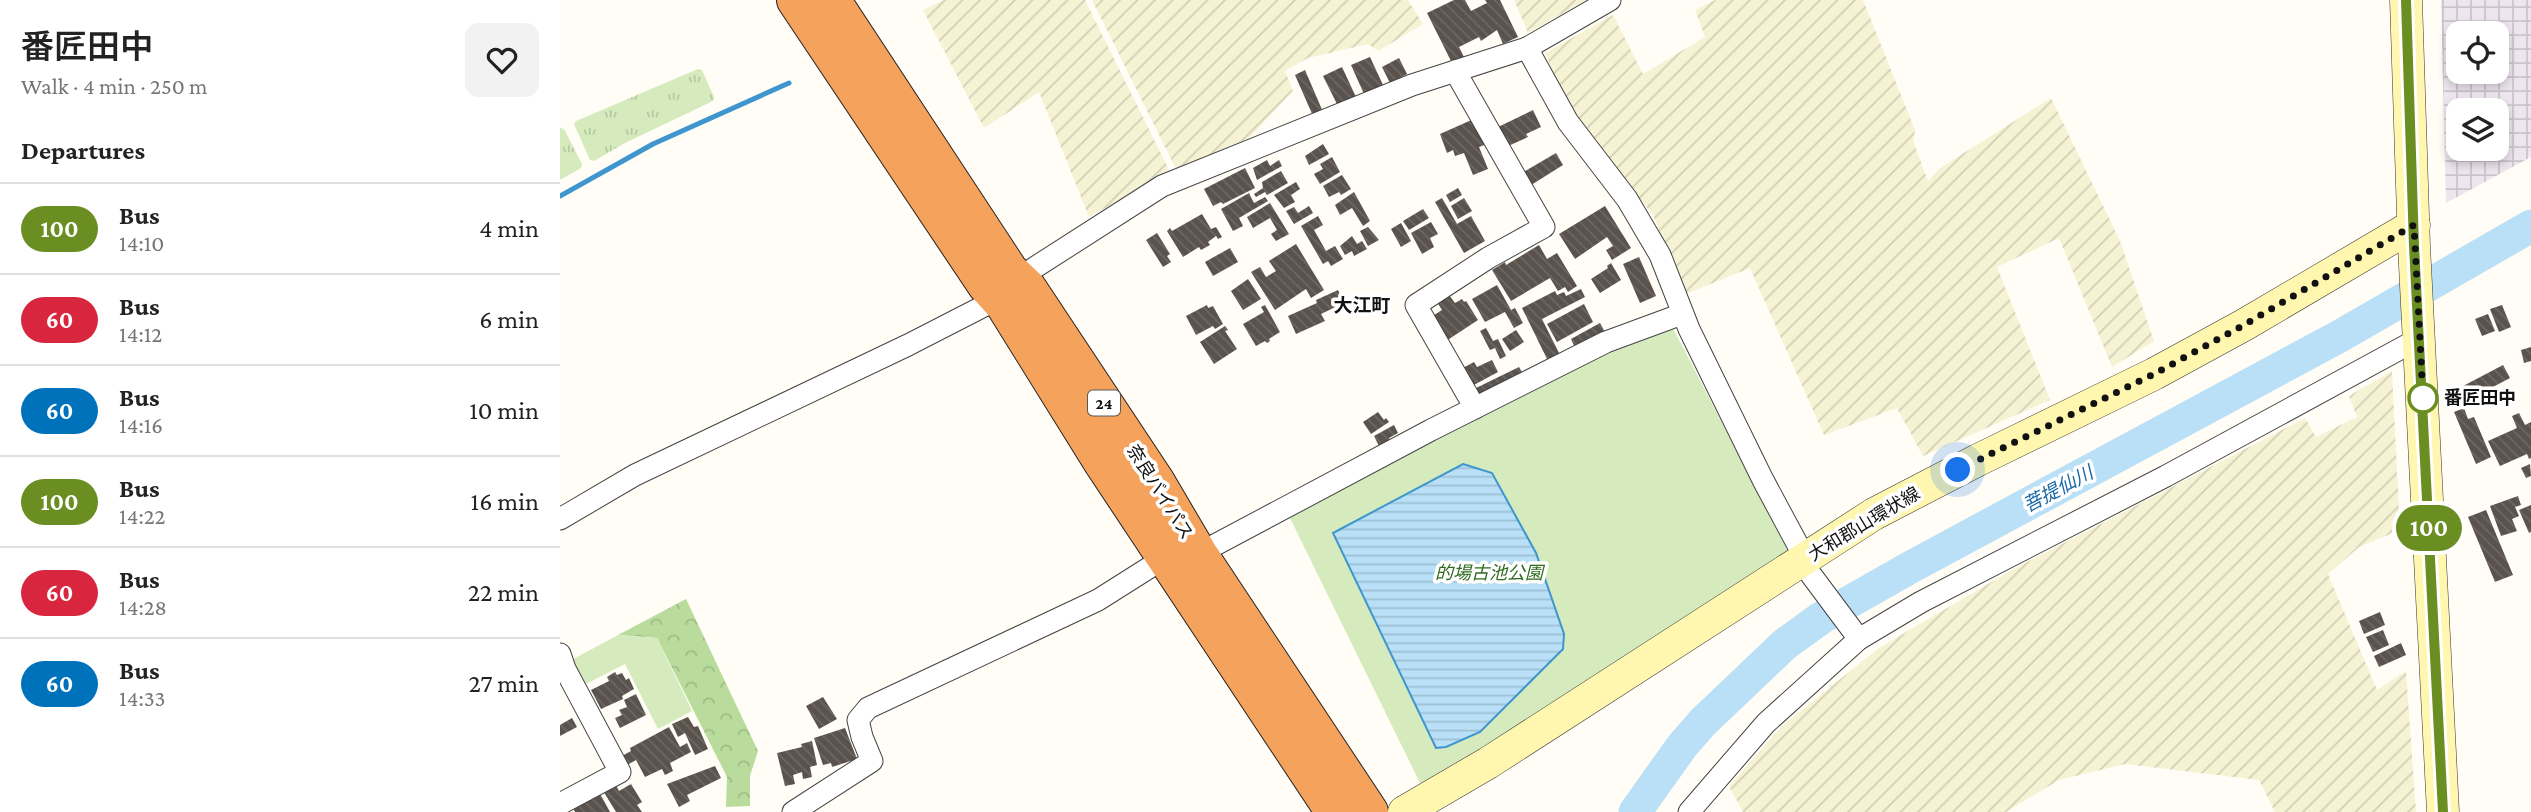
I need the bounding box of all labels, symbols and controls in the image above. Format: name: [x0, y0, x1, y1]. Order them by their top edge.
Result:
map controls: [2446, 21, 2509, 161]
button: locate: [2446, 21, 2509, 84]
button: heart: [465, 23, 539, 97]
text: 番匠田中: [21, 28, 153, 65]
text: Walk · 4 min · 250 m: [21, 73, 208, 99]
button: layers: [2446, 98, 2509, 161]
text: Departures: [21, 136, 145, 165]
text: Bus: [119, 201, 160, 230]
text: 4 min: [479, 214, 539, 243]
text: 100: [40, 215, 79, 242]
text: 14:10: [119, 230, 164, 256]
text: Bus: [119, 292, 160, 321]
district label: 大江町: [1333, 295, 1391, 316]
text: 6 min: [479, 305, 539, 334]
text: 60: [46, 306, 73, 333]
text: 14:12: [119, 321, 162, 347]
text: Bus: [119, 383, 160, 412]
marker: 番匠田中: [2408, 383, 2438, 413]
place label: 番匠田中: [2444, 388, 2516, 408]
road number: 24: [1088, 390, 1120, 416]
text: 10 min: [469, 396, 539, 425]
text: 60: [46, 397, 73, 424]
text: 14:16: [119, 412, 163, 438]
street label: 奈良バイパス: [1123, 441, 1197, 543]
your location: [1940, 452, 1975, 487]
water label: 菩提仙川: [2020, 461, 2098, 516]
text: Bus: [119, 474, 160, 503]
street label: 大和郡山環状線: [1805, 483, 1923, 565]
text: 16 min: [471, 487, 539, 516]
text: 100: [40, 488, 79, 515]
text: 14:22: [119, 503, 165, 529]
line badge: 100: [2389, 505, 2469, 551]
text: 100: [2410, 514, 2448, 541]
park label: 的場古池公園: [1435, 563, 1546, 583]
text: Bus: [119, 565, 160, 594]
text: 22 min: [468, 578, 539, 607]
text: 60: [46, 579, 73, 606]
text: 14:28: [119, 594, 167, 620]
text: Bus: [119, 656, 160, 685]
text: 27 min: [468, 669, 539, 698]
text: 60: [46, 670, 73, 697]
text: 14:33: [119, 685, 165, 711]

